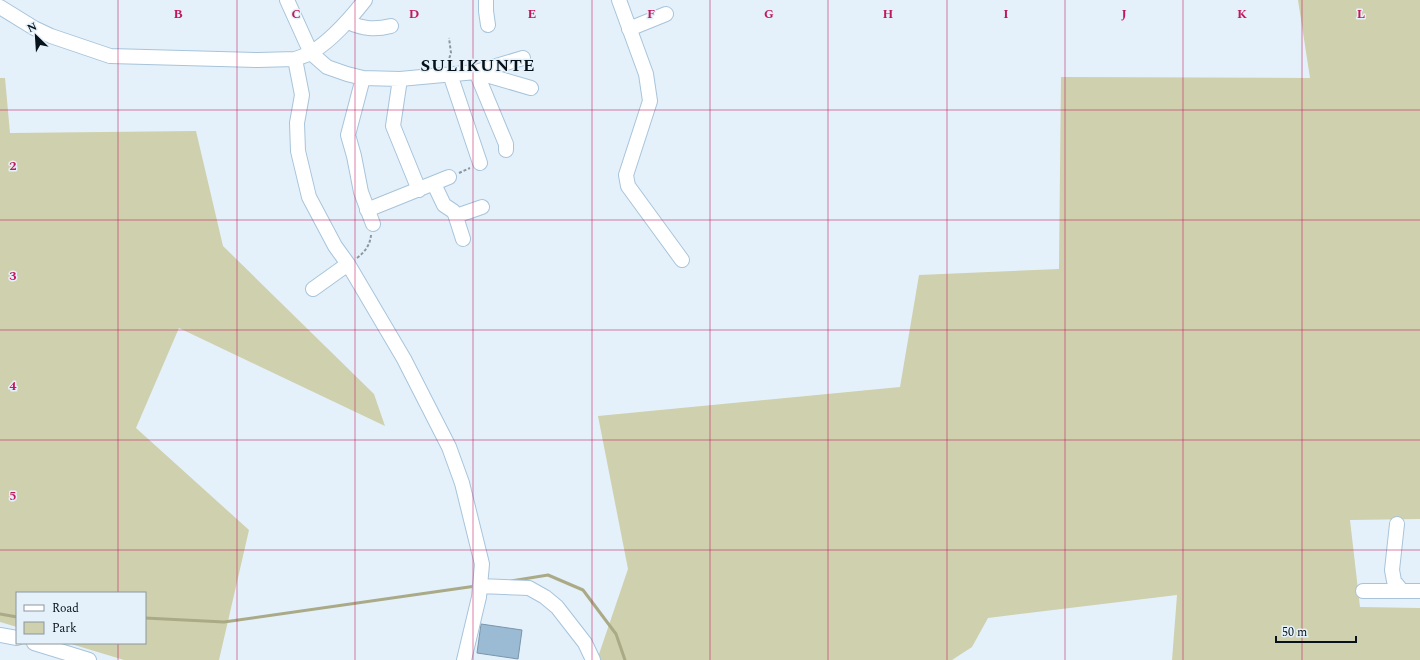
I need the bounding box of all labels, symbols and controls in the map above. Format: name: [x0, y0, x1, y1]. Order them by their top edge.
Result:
text: B: [173, 4, 183, 24]
text: C: [291, 4, 301, 24]
text: D: [409, 4, 419, 24]
text: E: [528, 4, 537, 24]
text: F: [647, 4, 655, 24]
text: G: [764, 4, 774, 24]
text: H: [883, 4, 894, 24]
text: I: [1003, 4, 1009, 24]
text: J: [1121, 4, 1127, 24]
text: K: [1237, 4, 1247, 24]
text: L: [1357, 4, 1365, 24]
north arrow: [16, 16, 56, 56]
text: N: [24, 18, 40, 37]
district label: SULIKUNTE: [420, 53, 536, 79]
text: 2: [9, 156, 17, 176]
text: 3: [9, 266, 17, 286]
text: 4: [9, 376, 17, 396]
text: 5: [9, 486, 17, 506]
legend: [16, 592, 146, 644]
text: Road: [52, 599, 79, 618]
scale bar: [1276, 618, 1356, 644]
text: Park: [52, 619, 77, 638]
text: 50 m: [1282, 623, 1307, 642]

